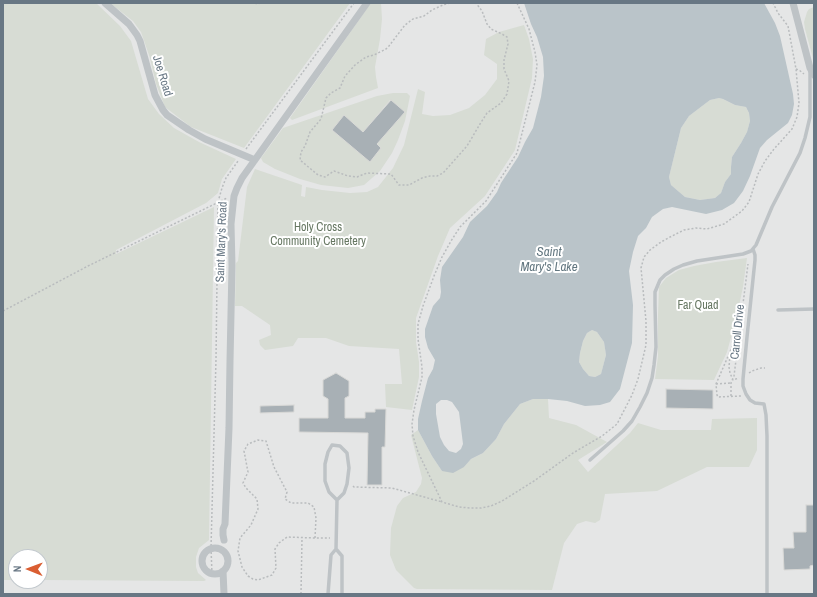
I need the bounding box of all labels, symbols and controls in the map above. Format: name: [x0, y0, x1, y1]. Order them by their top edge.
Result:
street label: Joe Road: [149, 54, 175, 98]
street label: Saint Mary's Road: [213, 201, 231, 283]
park label: Holy Cross Community Cemetery: [270, 221, 366, 249]
water label: Saint Mary's Lake: [520, 245, 578, 276]
park label: Far Quad: [677, 299, 719, 313]
street label: Carroll Drive: [728, 304, 748, 360]
north arrow: [8, 549, 48, 589]
text: N: [10, 565, 24, 572]

